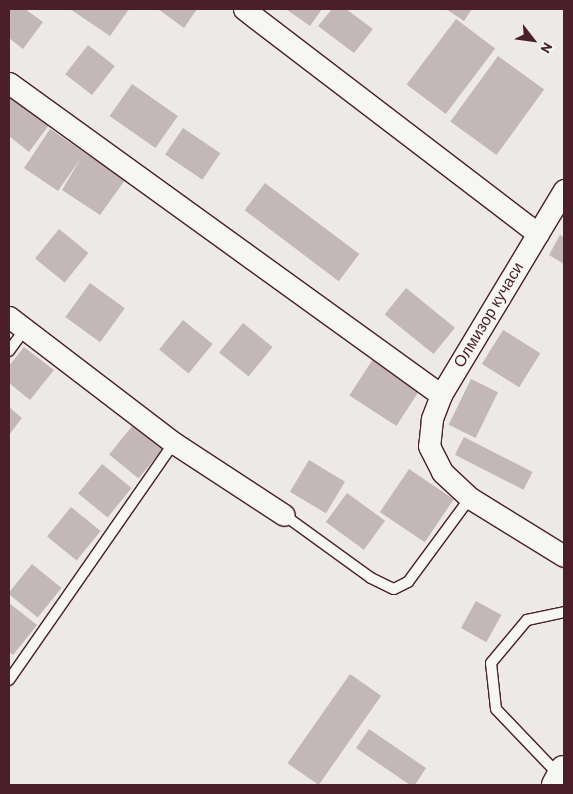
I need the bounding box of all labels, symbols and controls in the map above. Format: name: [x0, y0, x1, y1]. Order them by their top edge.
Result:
north arrow: [508, 15, 558, 65]
text: N: [537, 39, 556, 56]
street label: Олмизор кучаси: [450, 259, 528, 371]

